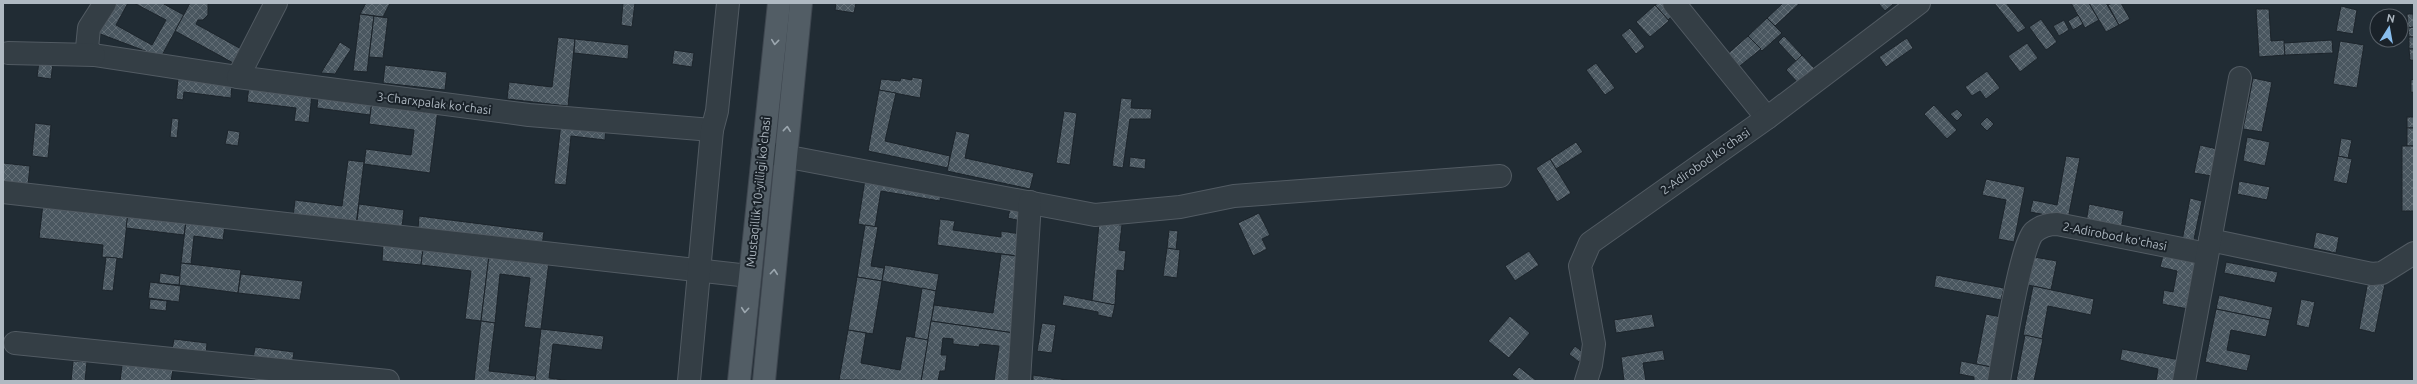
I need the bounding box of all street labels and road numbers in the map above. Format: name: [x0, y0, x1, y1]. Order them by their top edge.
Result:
street label: 3-Charxpalak koʻchasi: [376, 90, 492, 116]
street label: Mustaqillik 10-yilligi ko'chasi: [744, 116, 772, 268]
street label: 2-Adirobod koʻchasi: [1658, 125, 1752, 197]
street label: 2-Adirobod koʻchasi: [2062, 220, 2168, 252]

